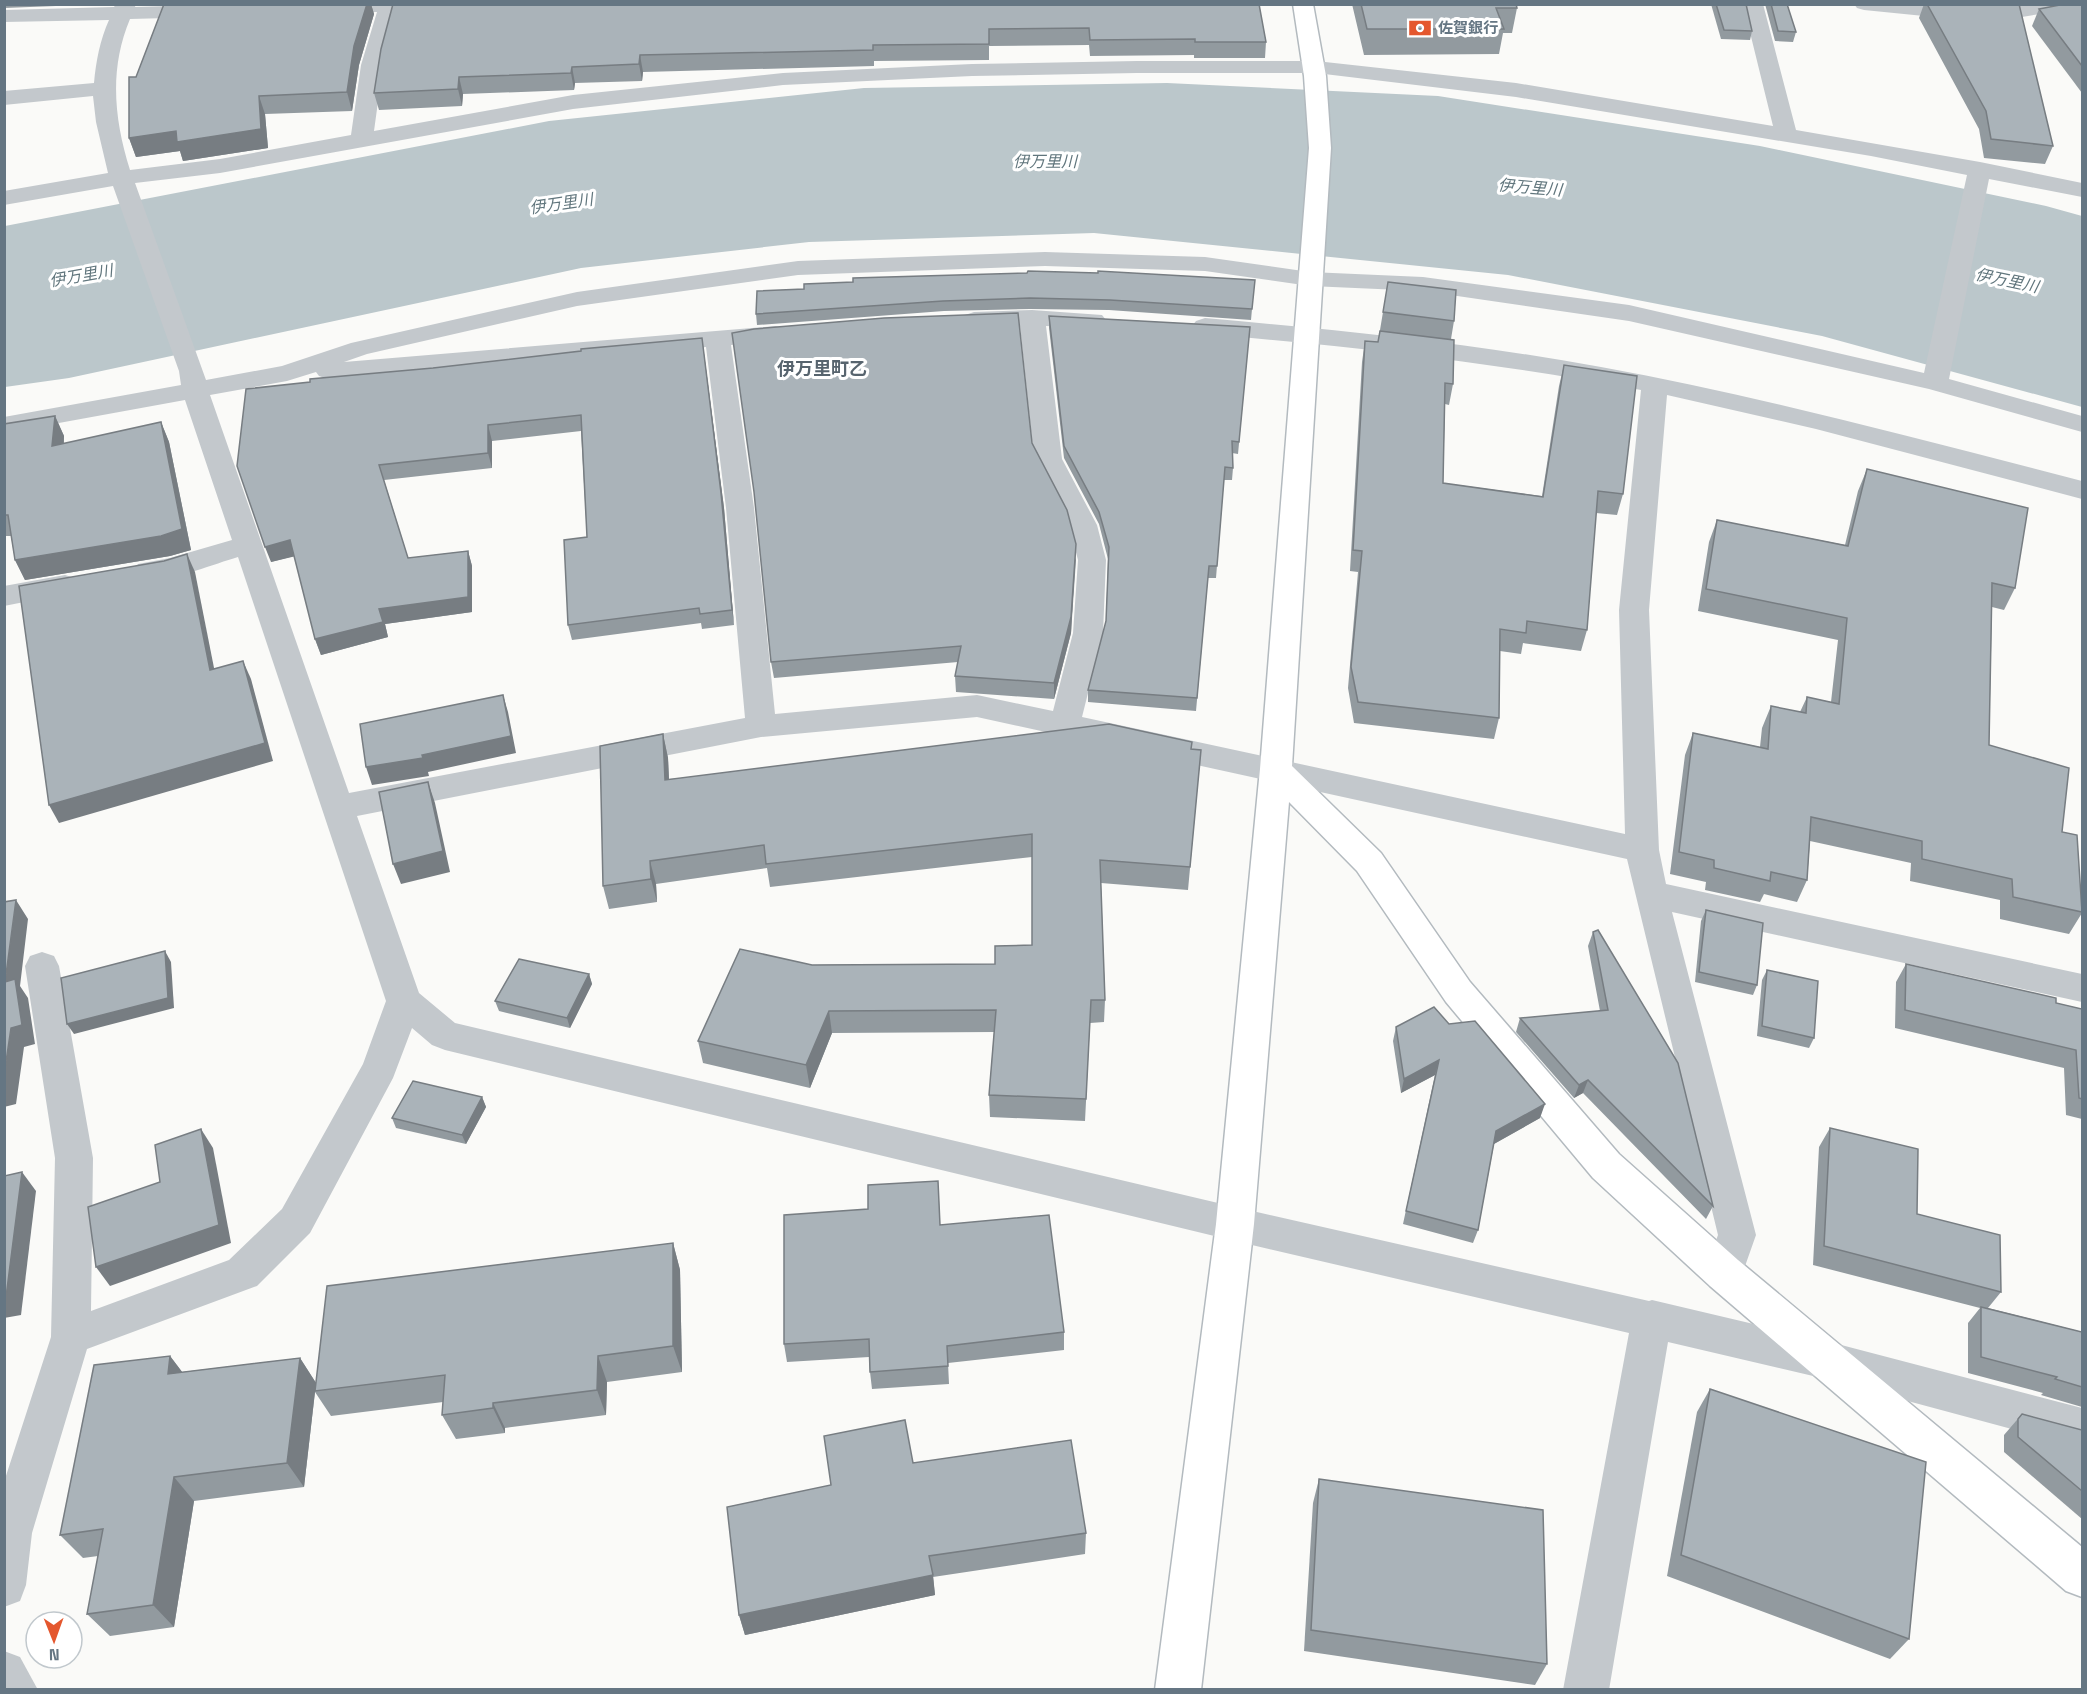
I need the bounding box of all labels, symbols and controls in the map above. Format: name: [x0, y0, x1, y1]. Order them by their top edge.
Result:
bank icon: 佐賀銀行: [1407, 15, 1433, 41]
place label: 佐賀銀行: [1438, 18, 1498, 37]
water label: 伊万里川: [1013, 151, 1079, 172]
water label: 伊万里川: [1497, 174, 1565, 201]
water label: 伊万里川: [528, 188, 596, 218]
water label: 伊万里川: [48, 259, 116, 291]
water label: 伊万里川: [1973, 264, 2042, 298]
district label: 伊万里町乙: [777, 357, 867, 380]
north arrow: [24, 1610, 84, 1670]
text: N: [49, 1644, 60, 1665]

